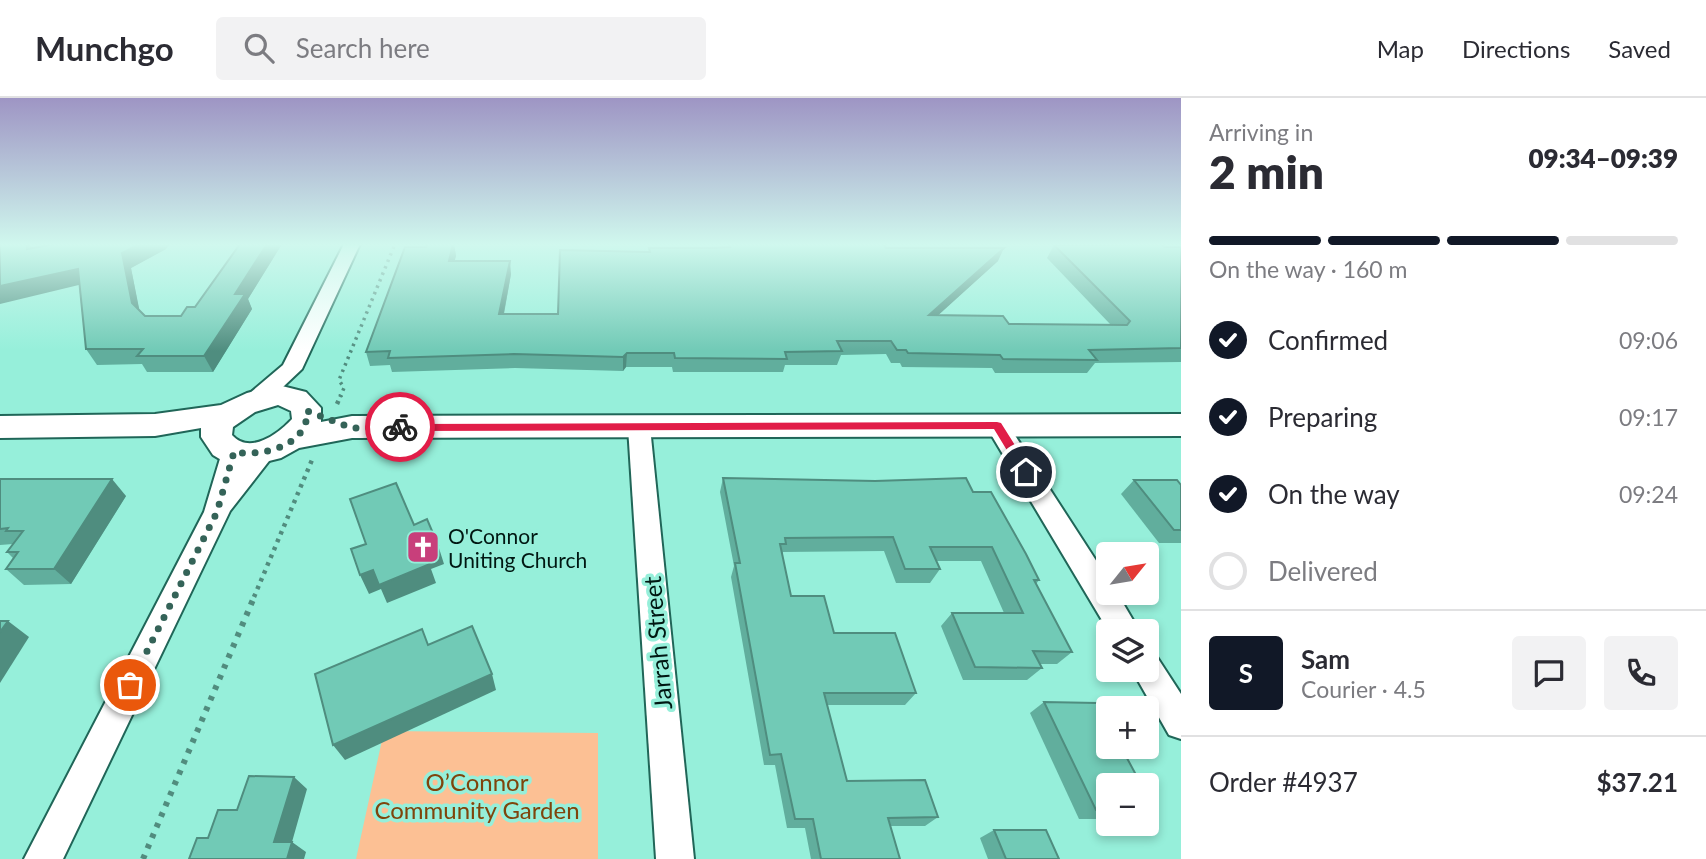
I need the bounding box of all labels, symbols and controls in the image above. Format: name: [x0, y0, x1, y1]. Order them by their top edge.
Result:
search box: [216, 17, 706, 80]
text: Munchgo: [35, 28, 174, 68]
icon: search: [240, 29, 278, 67]
text: Search here: [296, 32, 430, 64]
text: Map: [1377, 34, 1424, 63]
text: Directions: [1462, 34, 1570, 63]
text: Saved: [1608, 34, 1671, 63]
text: Arriving in: [1209, 118, 1313, 146]
text: 09:34–09:39: [1528, 142, 1678, 174]
text: 2 min: [1209, 144, 1324, 199]
text: On the way · 160 m: [1209, 255, 1408, 283]
icon: check: [1209, 321, 1247, 359]
text: Confirmed: [1268, 324, 1388, 356]
text: 09:06: [1619, 326, 1678, 354]
courier: [365, 392, 435, 462]
icon: check: [1209, 398, 1247, 436]
text: Preparing: [1268, 401, 1377, 433]
text: 09:17: [1619, 403, 1678, 431]
icon: bike: [381, 408, 419, 446]
pin: [996, 442, 1056, 502]
icon: home: [1007, 453, 1045, 491]
icon: check: [1209, 475, 1247, 513]
text: On the way: [1268, 478, 1400, 510]
text: 09:24: [1619, 480, 1678, 508]
place label: O'Connor Uniting Church: [448, 523, 587, 572]
church icon: O'Connor Uniting Church: [404, 528, 442, 566]
north arrow: [1096, 542, 1158, 606]
map controls: [1096, 542, 1159, 836]
text: Delivered: [1268, 555, 1378, 587]
street label: Jarrah Street: [637, 575, 677, 711]
button: layers: [1096, 619, 1159, 682]
button: chat: [1512, 636, 1586, 710]
button: phone: [1604, 636, 1678, 710]
text: Sam: [1301, 643, 1350, 675]
pin: [100, 655, 160, 715]
text: S: [1239, 657, 1253, 689]
icon: bag: [111, 666, 149, 704]
text: Courier · 4.5: [1301, 675, 1426, 703]
button: +: [1096, 696, 1159, 759]
text: Order #4937: [1209, 766, 1358, 798]
text: $37.21: [1596, 766, 1678, 798]
park label: O’Connor Community Garden: [374, 767, 580, 824]
button: −: [1096, 773, 1159, 836]

